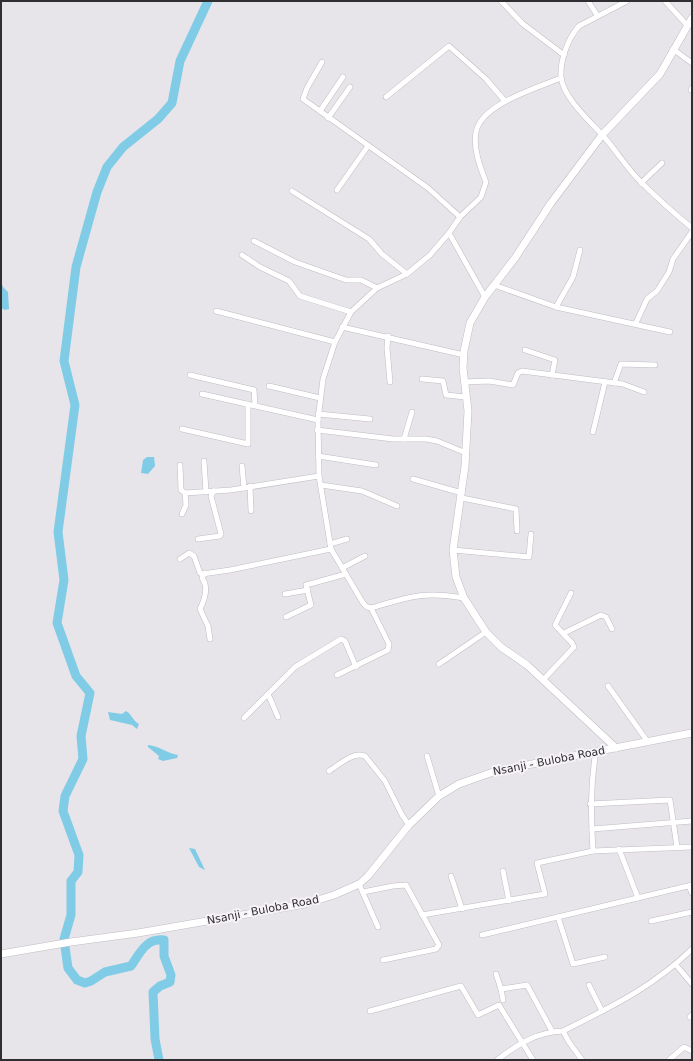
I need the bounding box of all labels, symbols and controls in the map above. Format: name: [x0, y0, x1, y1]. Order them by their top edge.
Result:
street label: Nsanji - Buloba Road: [492, 744, 606, 778]
street label: Nsanji - Buloba Road: [206, 893, 320, 927]

